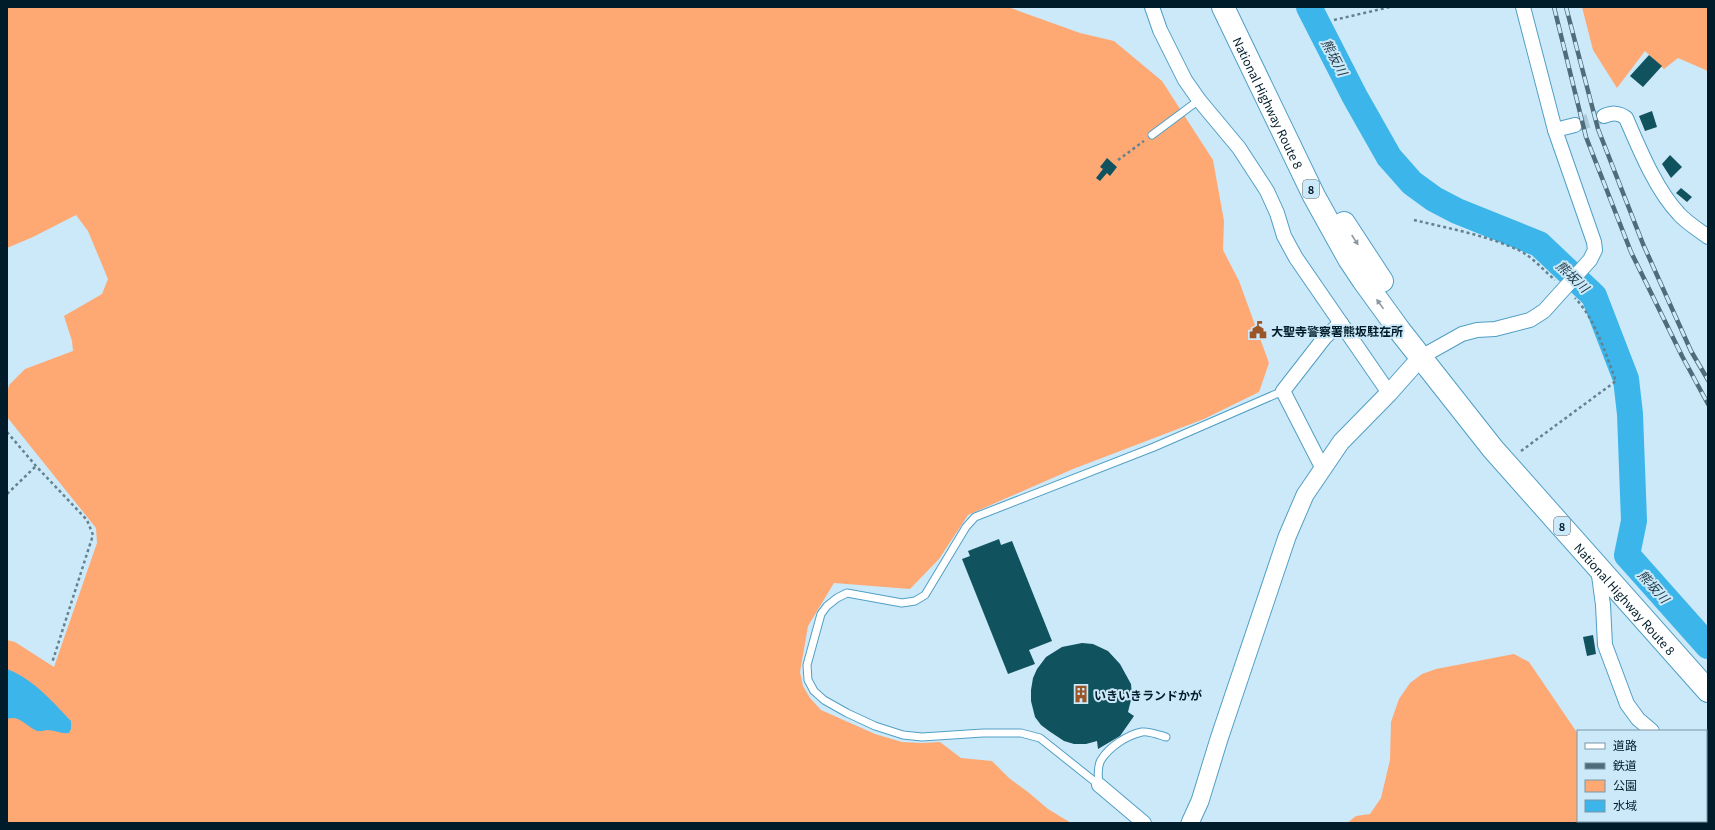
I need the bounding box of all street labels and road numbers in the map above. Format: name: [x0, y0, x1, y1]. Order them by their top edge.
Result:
street label: National Highway Route 8: [1230, 34, 1308, 171]
road number: 8: [1303, 180, 1319, 198]
road number: 8: [1554, 517, 1570, 535]
street label: National Highway Route 8: [1571, 539, 1680, 658]

